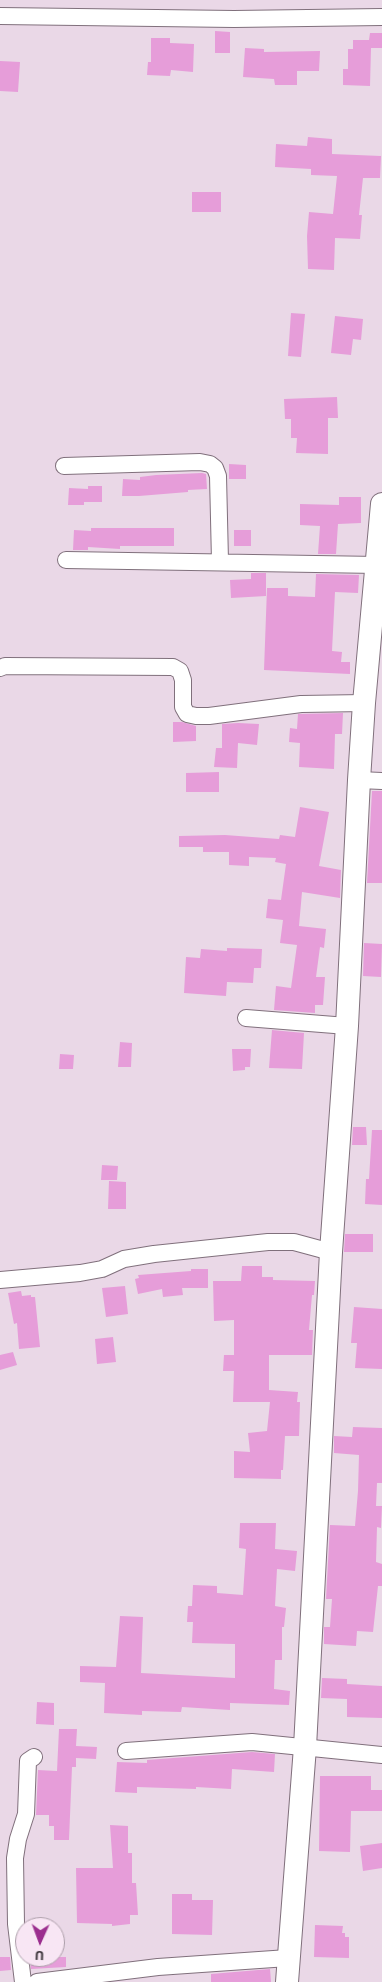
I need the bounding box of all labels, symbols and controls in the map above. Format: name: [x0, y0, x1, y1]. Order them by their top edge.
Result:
north arrow: [15, 1917, 65, 1967]
text: U: [35, 1946, 44, 1967]

